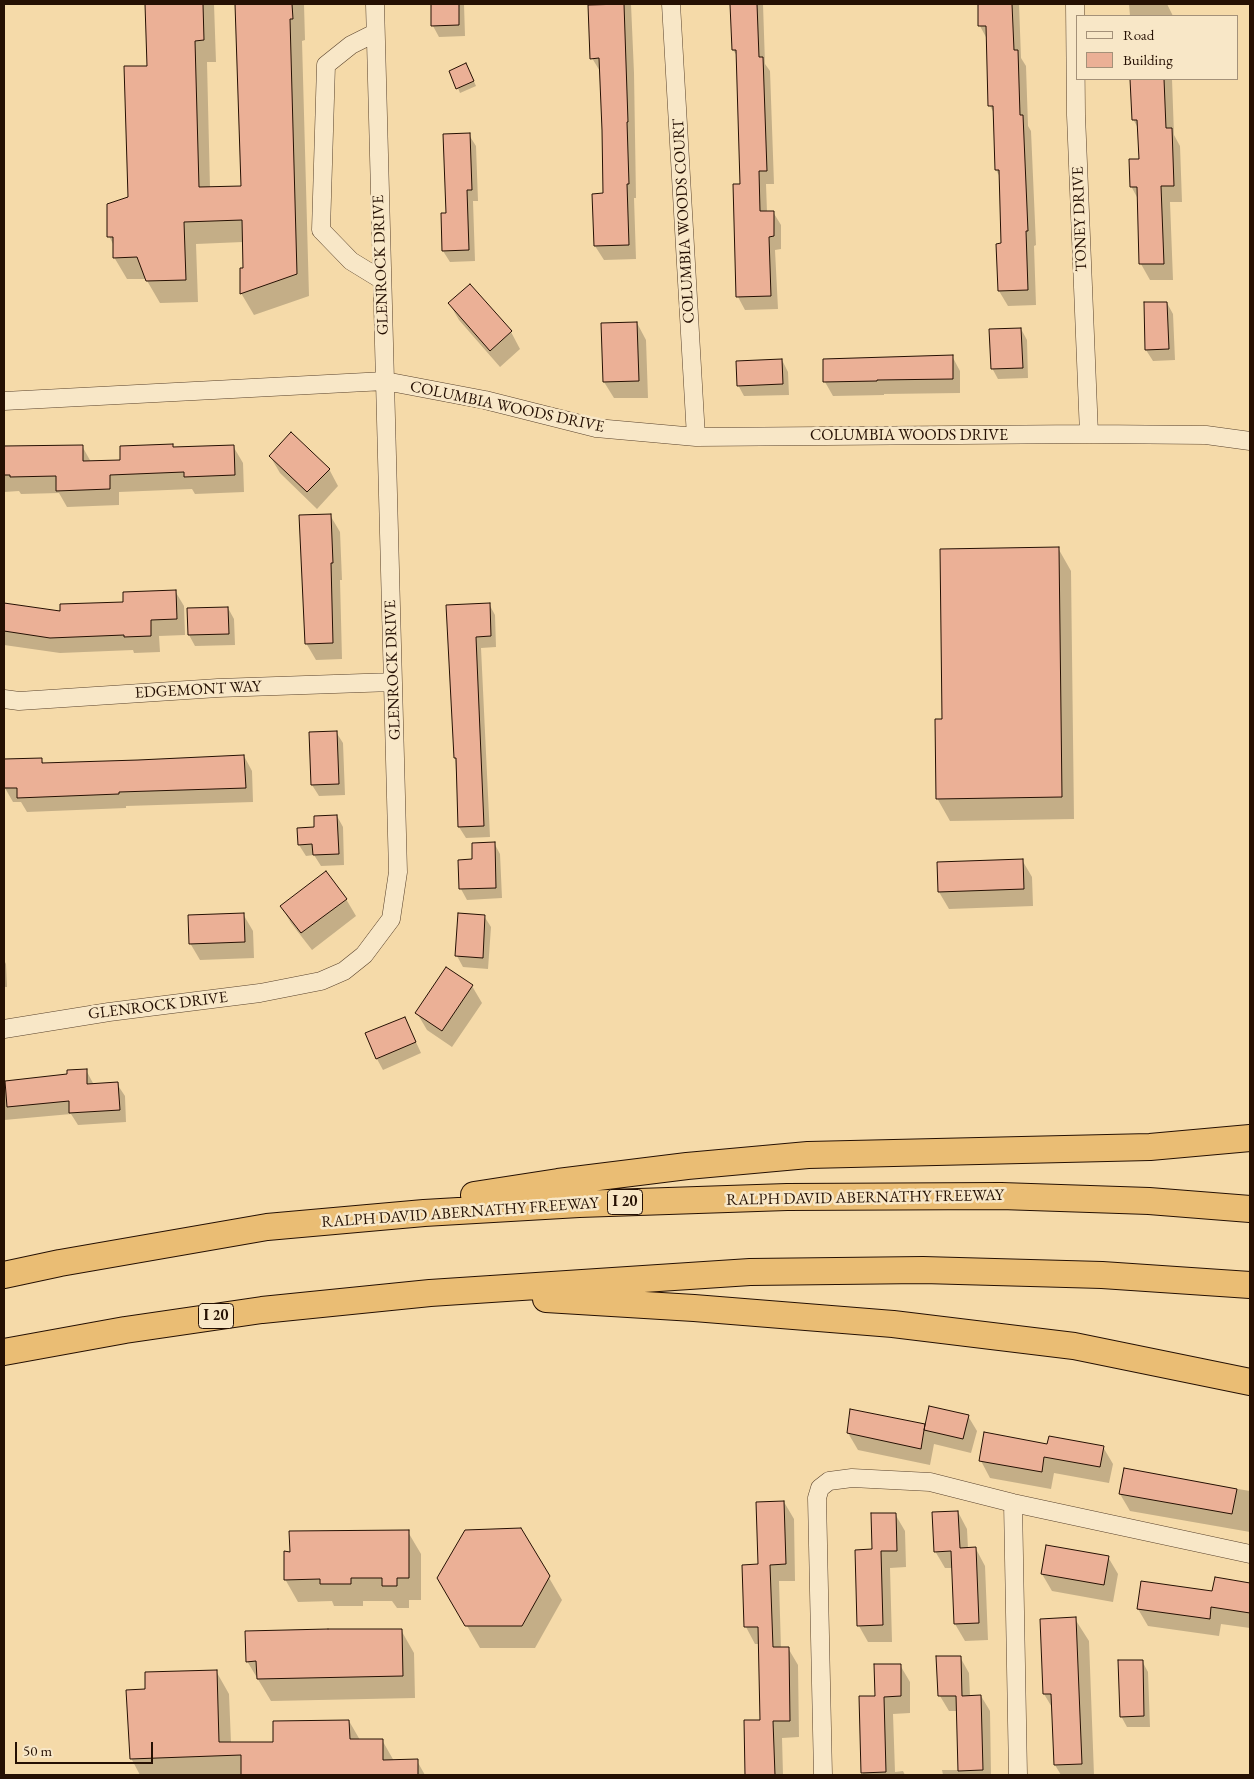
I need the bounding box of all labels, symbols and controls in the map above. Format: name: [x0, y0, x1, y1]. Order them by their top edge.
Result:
legend: [1076, 15, 1239, 80]
text: Road: [1123, 25, 1154, 44]
text: Building: [1123, 50, 1173, 69]
street label: COLUMBIA WOODS COURT: [669, 118, 699, 324]
street label: TONEY DRIVE: [1069, 166, 1091, 272]
street label: GLENROCK DRIVE: [369, 194, 393, 336]
street label: COLUMBIA WOODS DRIVE: [408, 377, 606, 437]
street label: COLUMBIA WOODS DRIVE: [810, 426, 1008, 446]
street label: GLENROCK DRIVE: [381, 599, 405, 741]
street label: EDGEMONT WAY: [134, 677, 262, 703]
street label: GLENROCK DRIVE: [87, 988, 229, 1024]
street label: RALPH DAVID ABERNATHY FREEWAY: [726, 1186, 1004, 1210]
road number: I 20: [608, 1190, 642, 1214]
street label: RALPH DAVID ABERNATHY FREEWAY: [321, 1194, 599, 1232]
road number: I 20: [198, 1304, 234, 1328]
scale bar: [18, 1732, 155, 1764]
text: 50 m: [23, 1741, 52, 1760]

